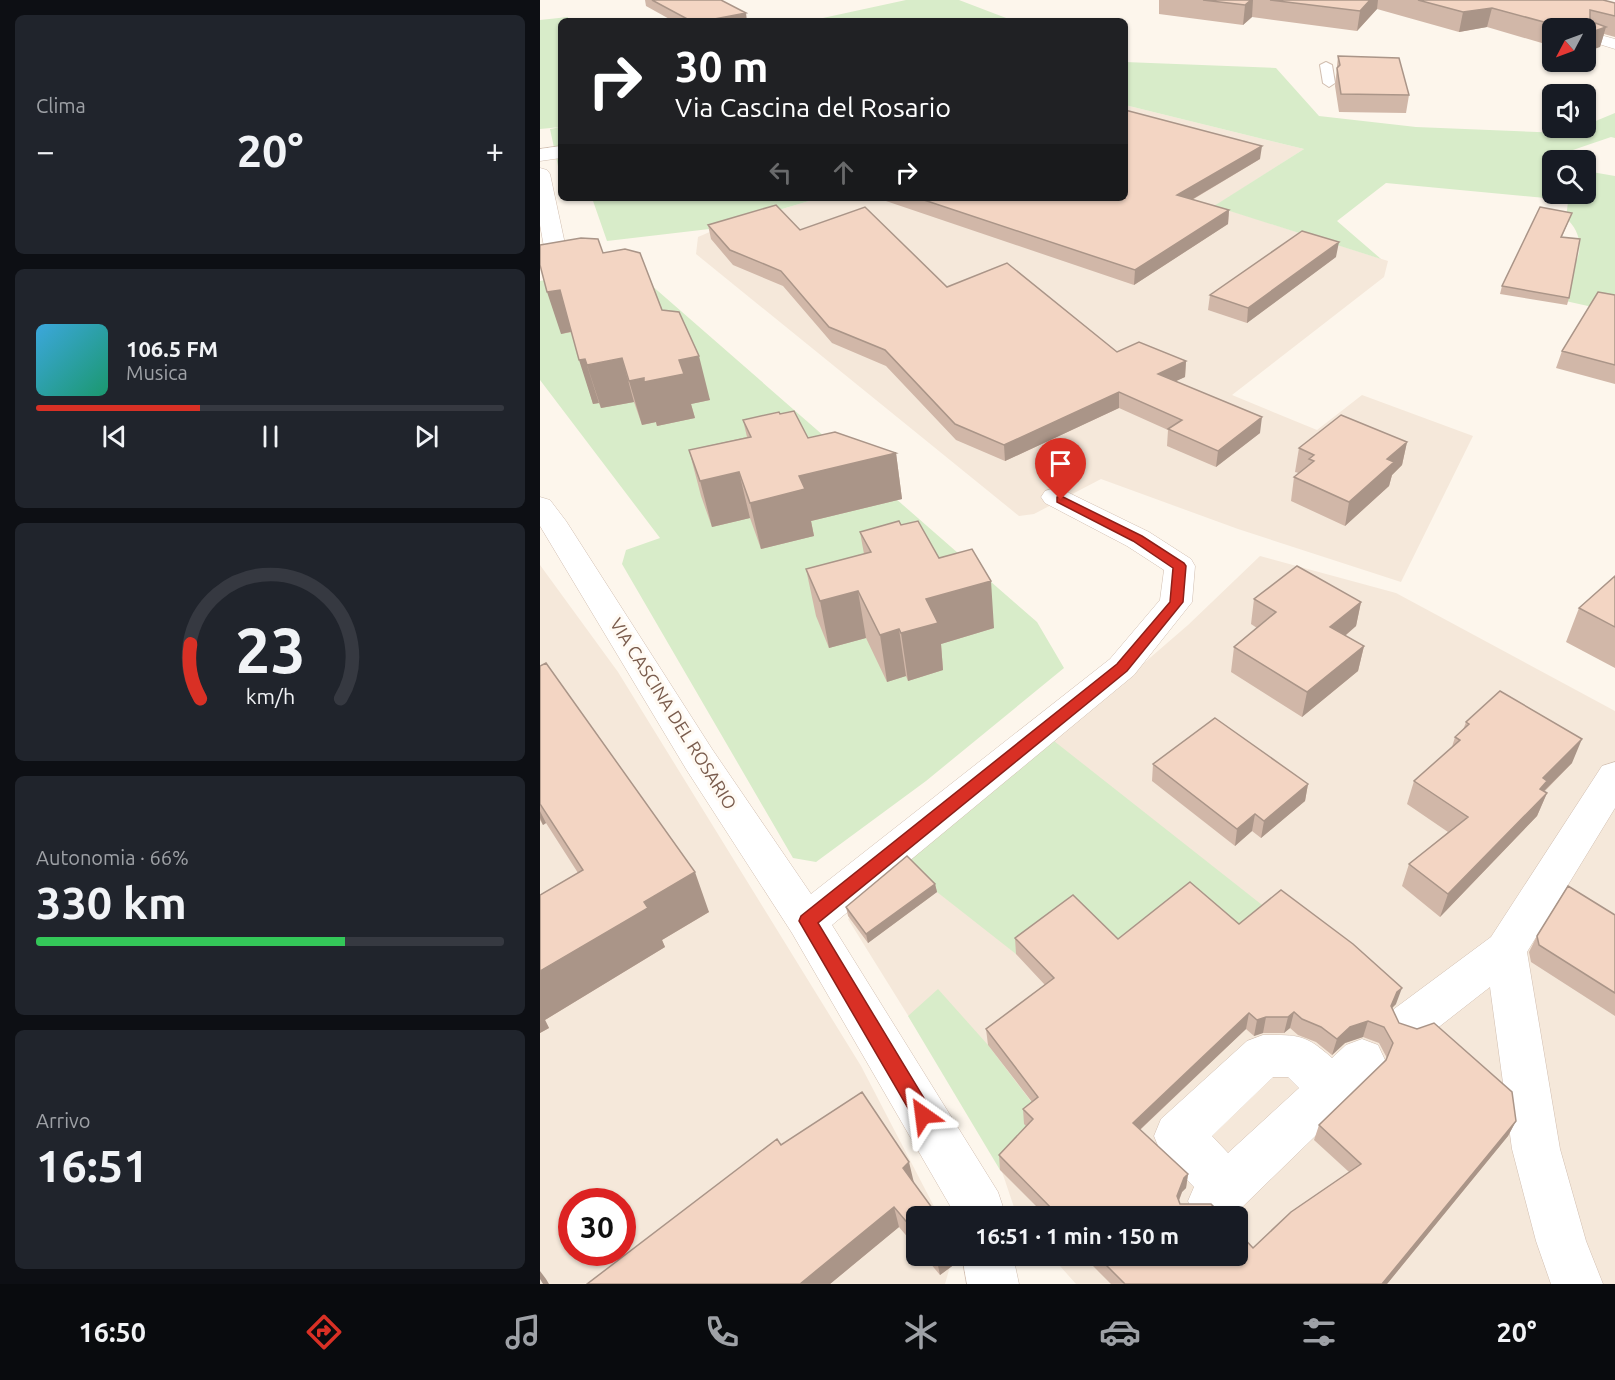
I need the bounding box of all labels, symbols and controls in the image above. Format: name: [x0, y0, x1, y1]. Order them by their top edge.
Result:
north arrow: [1542, 18, 1596, 72]
map controls: [1542, 18, 1596, 204]
icon: right: [576, 42, 654, 120]
text: 30 m: [675, 43, 769, 90]
button: sound: [1542, 84, 1596, 138]
text: Via Cascina del Rosario: [675, 92, 951, 122]
text: Clima: [36, 94, 86, 117]
text: 20°: [237, 125, 303, 176]
text: −: [36, 132, 55, 169]
text: +: [485, 132, 504, 169]
button: search: [1542, 150, 1596, 204]
icon: left: [764, 156, 797, 189]
icon: ahead: [827, 156, 860, 189]
icon: right: [890, 156, 923, 189]
text: 106.5 FM: [126, 336, 218, 361]
text: Musica: [126, 361, 188, 384]
icon: previous: [98, 420, 131, 453]
icon: pause: [254, 420, 287, 453]
icon: next: [410, 420, 443, 453]
pin: [1035, 438, 1086, 500]
icon: arrive: [1044, 447, 1077, 480]
street label: VIA CASCINA DEL ROSARIO: [607, 614, 741, 813]
text: 23: [235, 615, 305, 685]
text: km/h: [245, 684, 295, 708]
text: Autonomia · 66%: [36, 846, 189, 869]
text: 330 km: [36, 877, 187, 928]
position arrow: [891, 1083, 955, 1147]
text: Arrivo: [36, 1109, 90, 1132]
text: 16:51: [36, 1140, 149, 1191]
speed limit sign: 30: [558, 1188, 636, 1266]
text: 16:51 · 1 min · 150 m: [975, 1223, 1179, 1248]
icon: directions: [303, 1311, 345, 1353]
icon: music: [502, 1311, 544, 1353]
icon: phone: [701, 1311, 743, 1353]
icon: climate: [900, 1311, 942, 1353]
icon: car: [1099, 1311, 1141, 1353]
icon: filters: [1298, 1311, 1340, 1353]
text: 16:50: [78, 1317, 146, 1347]
text: 20°: [1496, 1317, 1536, 1347]

